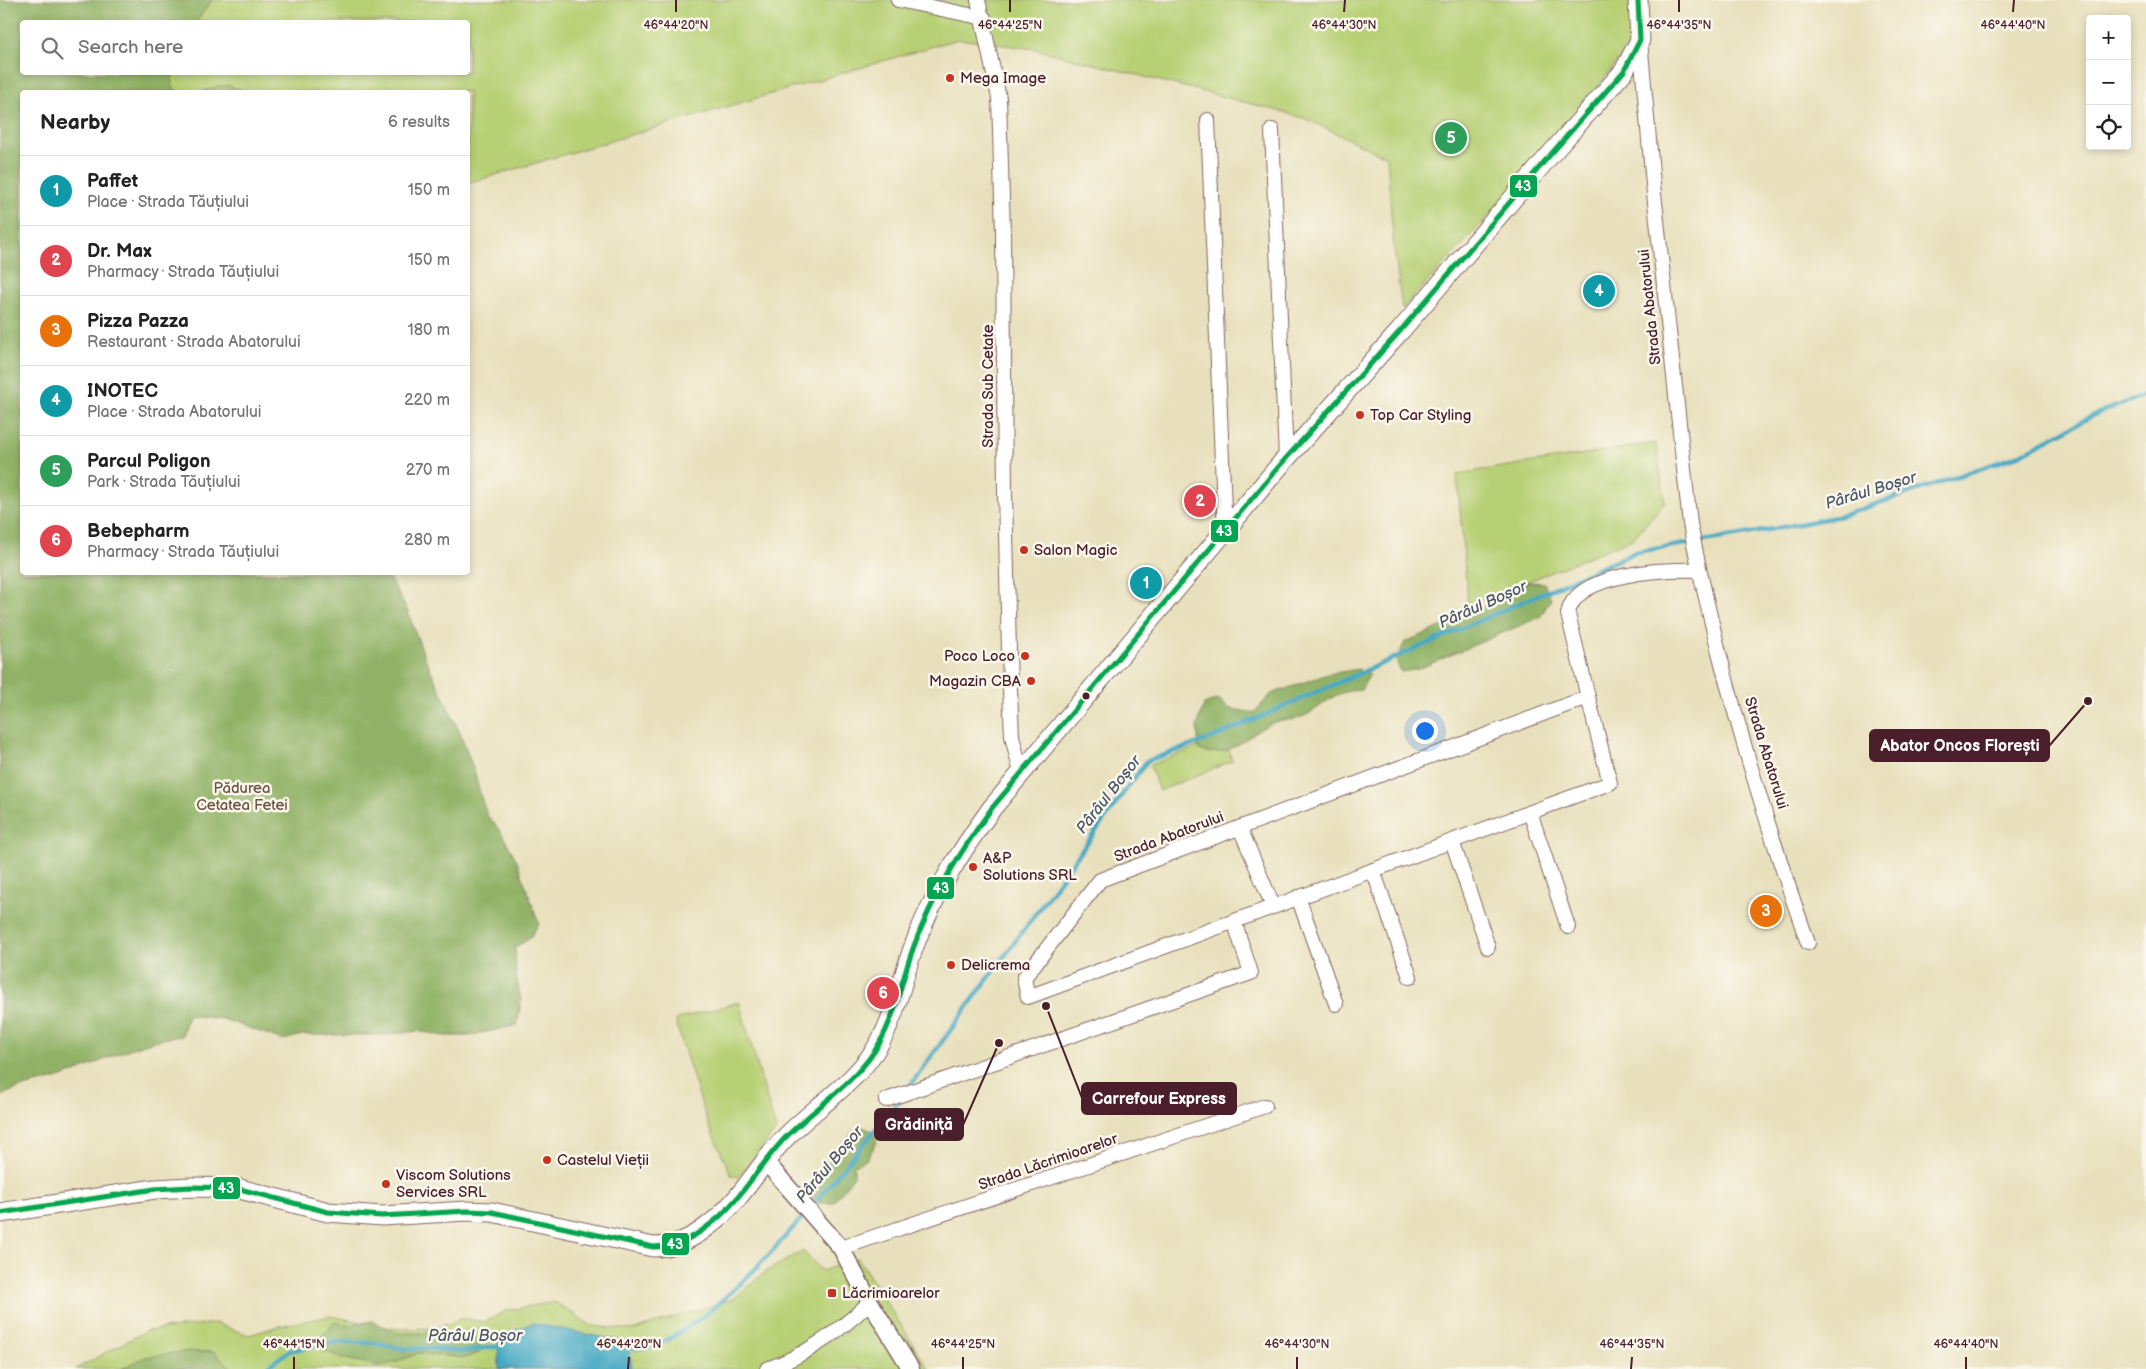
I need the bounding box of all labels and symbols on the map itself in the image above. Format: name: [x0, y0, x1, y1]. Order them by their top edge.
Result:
text: 46°44'20"N: [644, 18, 708, 33]
text: 46°44'25"N: [978, 18, 1042, 33]
text: 46°44'30"N: [1311, 18, 1377, 33]
text: 46°44'35"N: [1646, 18, 1712, 33]
text: 46°44'40"N: [1980, 18, 2046, 33]
place label: Mega Image: [960, 69, 1046, 88]
marker: Mega Image: [944, 72, 956, 84]
pin: 5: [1435, 119, 1467, 157]
line badge: 43: [1509, 174, 1538, 198]
text: 43: [1515, 178, 1531, 195]
street label: Strada Abatorului: [1634, 248, 1666, 366]
pin: 4: [1583, 272, 1615, 310]
street label: Strada Sub Cetate: [979, 324, 998, 448]
place label: Top Car Styling: [1370, 406, 1471, 425]
marker: Top Car Styling: [1354, 409, 1366, 421]
water label: Pârâul Boșor: [1823, 468, 1920, 514]
pin: 2: [1184, 482, 1216, 520]
line badge: 43: [1210, 519, 1239, 543]
text: 43: [1216, 523, 1232, 540]
place label: Salon Magic: [1034, 541, 1117, 560]
marker: Salon Magic: [1018, 544, 1030, 556]
pin: 1: [1130, 564, 1162, 602]
water label: Pârâul Boșor: [1436, 577, 1531, 633]
place label: Poco Loco: [944, 647, 1015, 666]
marker: Poco Loco: [1019, 650, 1031, 662]
place label: Magazin CBA: [929, 672, 1022, 691]
marker: Magazin CBA: [1025, 675, 1037, 687]
unlabelled marker: [1081, 691, 1091, 701]
street label: Strada Abatorului: [1740, 695, 1792, 811]
your location: [1412, 718, 1438, 744]
callout: Abator Oncos Florești: [1870, 730, 2049, 761]
text: Abator Oncos Florești: [1879, 737, 2040, 756]
water label: Pârâul Boșor: [1073, 751, 1146, 838]
park label: Pădurea Cetatea Fetei: [196, 779, 288, 815]
street label: Strada Abatorului: [1111, 807, 1227, 867]
place label: A&P Solutions SRL: [983, 849, 1077, 885]
marker: A&P Solutions SRL: [967, 861, 979, 873]
line badge: 43: [926, 876, 955, 900]
text: 43: [933, 880, 949, 897]
pin: 3: [1750, 892, 1782, 930]
place label: Delicrema: [961, 956, 1030, 975]
marker: Delicrema: [945, 959, 957, 971]
pin: 6: [867, 974, 899, 1012]
callout: Carrefour Express: [1082, 1083, 1236, 1114]
text: Carrefour Express: [1092, 1090, 1226, 1109]
callout: Grădiniță: [875, 1109, 963, 1140]
text: Grădiniță: [885, 1116, 953, 1135]
water label: Pârâul Boșor: [792, 1122, 868, 1207]
street label: Strada Lăcrimioarelor: [976, 1129, 1121, 1195]
place label: Castelul Vieții: [557, 1151, 649, 1170]
marker: Castelul Vieții: [541, 1154, 553, 1166]
place label: Viscom Solutions Services SRL: [396, 1166, 511, 1202]
line badge: 43: [212, 1176, 241, 1200]
marker: Viscom Solutions Services SRL: [380, 1178, 392, 1190]
text: 43: [218, 1180, 234, 1197]
line badge: 43: [661, 1232, 690, 1256]
text: 43: [667, 1236, 683, 1253]
place label: Lăcrimioarelor: [842, 1284, 940, 1303]
marker: Lăcrimioarelor: [826, 1287, 838, 1299]
water label: Pârâul Boșor: [428, 1327, 523, 1346]
text: 46°44'15"N: [263, 1337, 325, 1352]
text: 46°44'20"N: [597, 1337, 661, 1352]
text: 46°44'25"N: [931, 1337, 995, 1352]
text: 46°44'30"N: [1264, 1337, 1330, 1352]
text: 46°44'35"N: [1599, 1337, 1665, 1352]
text: 46°44'40"N: [1933, 1337, 1999, 1352]

